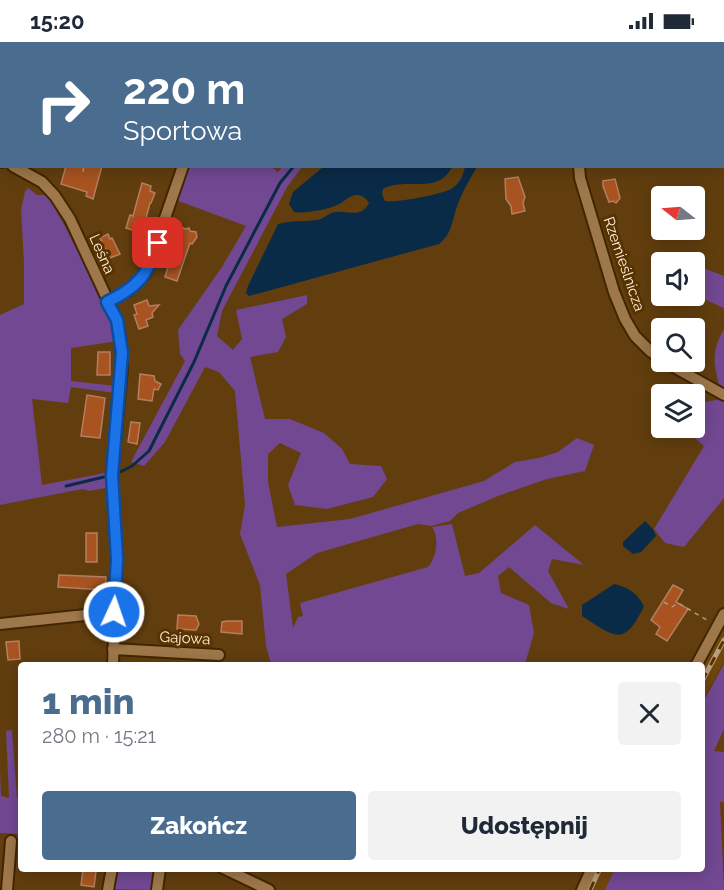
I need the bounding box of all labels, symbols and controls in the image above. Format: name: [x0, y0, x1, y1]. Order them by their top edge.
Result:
text: 15:20: [30, 8, 84, 34]
text: 220 m: [123, 65, 245, 114]
icon: right: [24, 66, 102, 144]
text: Sportowa: [123, 115, 242, 146]
north arrow: [651, 186, 705, 240]
map controls: [651, 186, 705, 438]
street label: Rzemieślnicza: [599, 214, 649, 314]
pin: [132, 217, 183, 268]
icon: arrive: [141, 226, 174, 259]
street label: Leśna: [85, 231, 119, 277]
button: sound: [651, 252, 705, 306]
button: search: [651, 318, 705, 372]
button: layers: [651, 384, 705, 438]
position arrow: [82, 580, 146, 644]
street label: Gajowa: [159, 628, 211, 648]
text: 1 min: [42, 680, 134, 722]
button: close: [618, 682, 681, 745]
text: 280 m · 15:21: [42, 724, 156, 748]
button: Zakończ: [42, 791, 356, 860]
button: Udostępnij: [368, 791, 681, 860]

